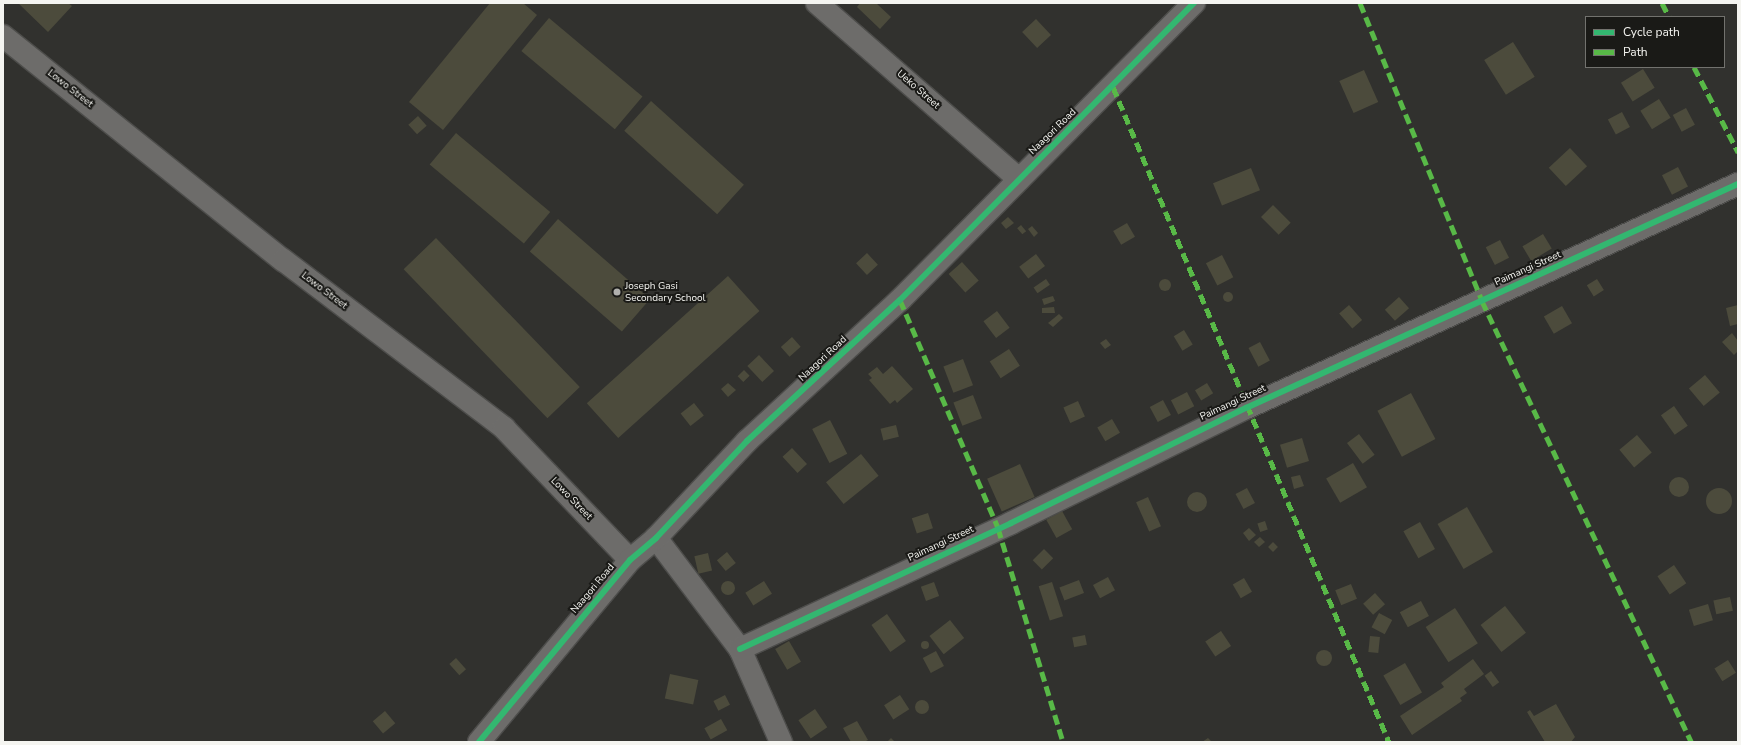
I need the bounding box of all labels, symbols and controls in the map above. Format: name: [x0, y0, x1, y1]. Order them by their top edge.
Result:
legend: [1585, 16, 1725, 68]
text: Cycle path: [1623, 24, 1680, 40]
text: Path: [1623, 44, 1648, 60]
street label: Lowo Street: [45, 67, 95, 111]
street label: Ueko Street: [894, 68, 942, 112]
street label: Naagori Road: [1027, 106, 1079, 158]
street label: Paimangi Street: [1493, 249, 1563, 289]
street label: Lowo Street: [299, 270, 349, 312]
place label: Joseph Gasi Secondary School: [625, 280, 705, 304]
marker: Joseph Gasi Secondary School: [612, 287, 622, 297]
street label: Naagori Road: [797, 334, 849, 384]
street label: Paimangi Street: [1198, 382, 1268, 424]
street label: Lowo Street: [548, 475, 594, 523]
street label: Paimangi Street: [906, 523, 976, 565]
street label: Naagori Road: [569, 562, 617, 616]

